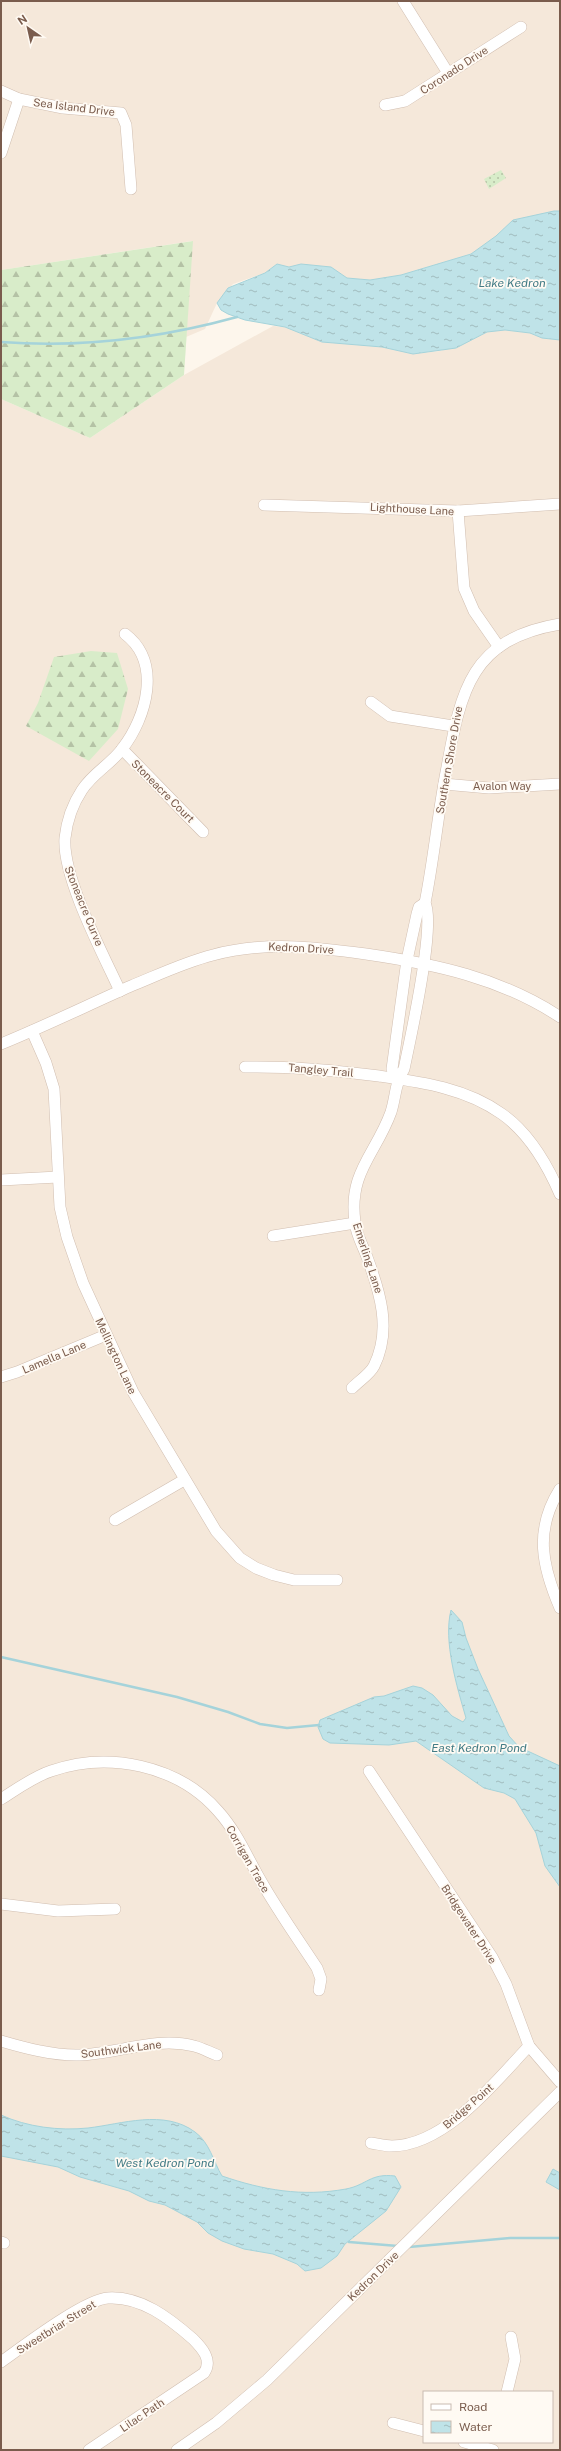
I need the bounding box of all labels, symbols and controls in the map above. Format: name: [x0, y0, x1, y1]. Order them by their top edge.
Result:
north arrow: [8, 8, 48, 48]
text: N: [15, 12, 29, 27]
street label: Coronado Drive: [418, 44, 490, 96]
street label: Sea Island Drive: [32, 96, 116, 118]
water label: Lake Kedron: [478, 276, 546, 290]
street label: Lighthouse Lane: [370, 501, 454, 517]
street label: Southern Shore Drive: [434, 705, 464, 815]
street label: Stoneacre Court: [129, 757, 197, 825]
street label: Avalon Way: [473, 780, 531, 792]
street label: Stoneacre Curve: [62, 864, 106, 948]
street label: Kedron Drive: [268, 940, 334, 956]
street label: Tangley Trail: [288, 1061, 354, 1079]
street label: Emerling Lane: [351, 1221, 385, 1295]
street label: Mellington Lane: [93, 1316, 139, 1396]
street label: Lamella Lane: [20, 1338, 88, 1376]
water label: East Kedron Pond: [431, 1741, 527, 1755]
street label: Corrigan Trace: [224, 1823, 272, 1895]
street label: Bridgewater Drive: [439, 1882, 499, 1966]
street label: Southwick Lane: [80, 2038, 162, 2060]
street label: Bridge Point: [440, 2081, 496, 2131]
water label: West Kedron Pond: [116, 2156, 215, 2170]
street label: Kedron Drive: [345, 2249, 401, 2303]
street label: Sweetbriar Street: [14, 2298, 98, 2356]
legend: [423, 2391, 553, 2443]
street label: Lilac Path: [118, 2396, 166, 2434]
text: Road: [459, 2400, 487, 2414]
text: Water: [459, 2420, 493, 2434]

